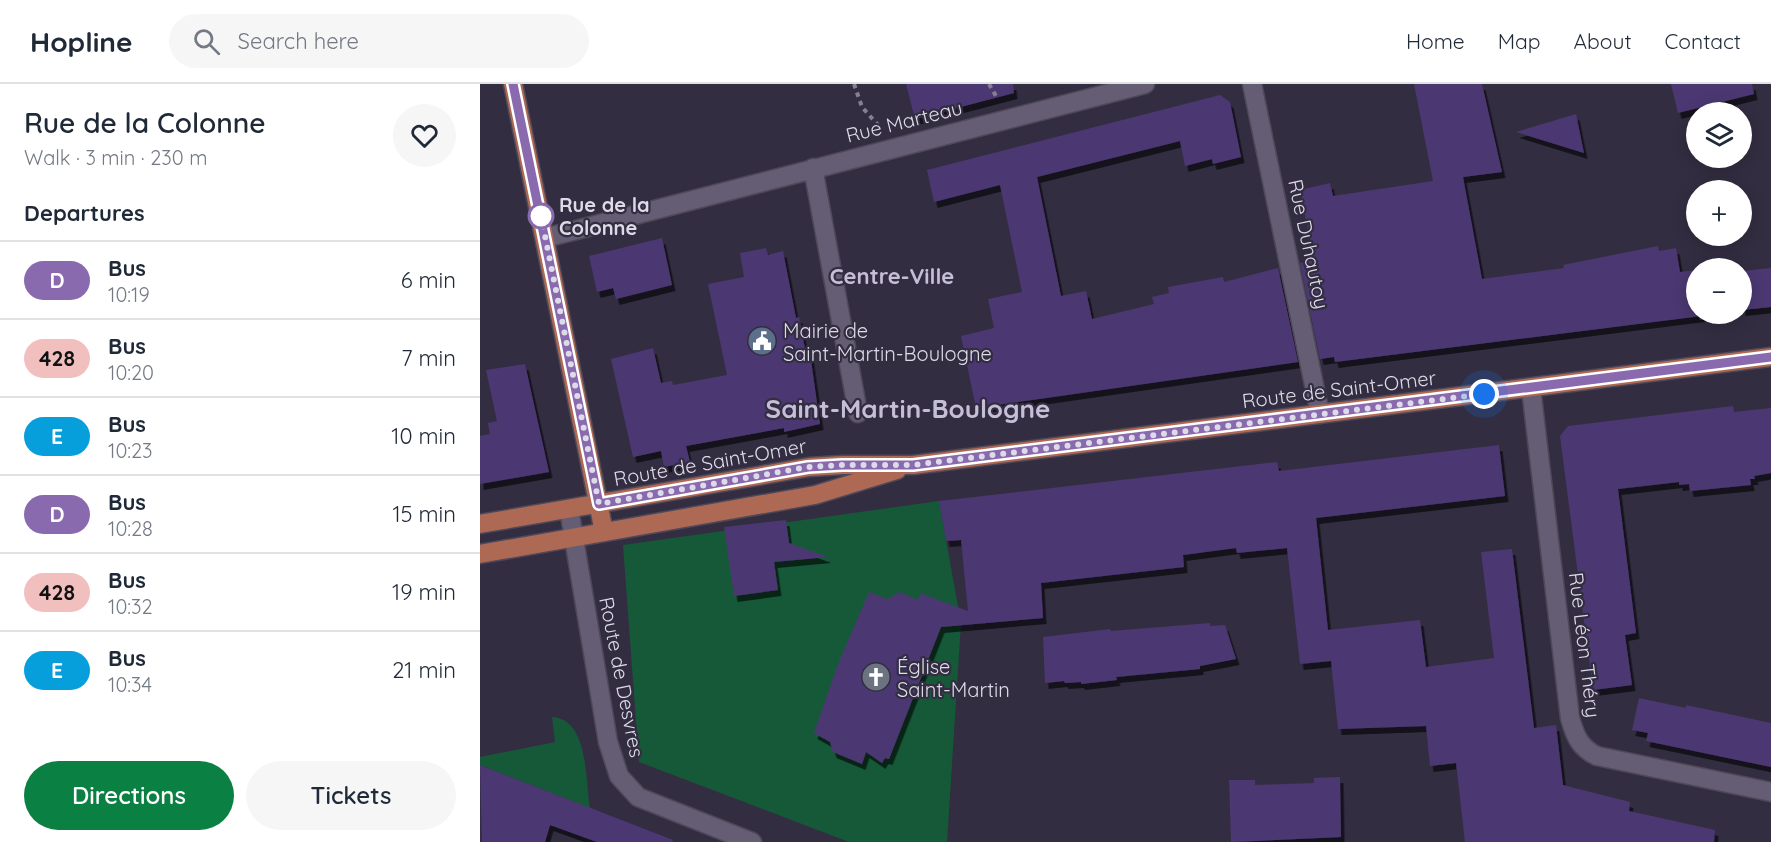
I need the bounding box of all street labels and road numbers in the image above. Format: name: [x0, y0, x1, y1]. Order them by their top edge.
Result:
street label: Rue Marteau: [843, 94, 965, 148]
street label: Rue Duhautoy: [1283, 177, 1335, 311]
street label: Route de Saint-Omer: [1240, 365, 1438, 413]
street label: Route de Saint-Omer: [612, 433, 809, 491]
street label: Rue Léon Théry: [1564, 571, 1606, 719]
street label: Route de Desvres: [594, 595, 650, 759]

